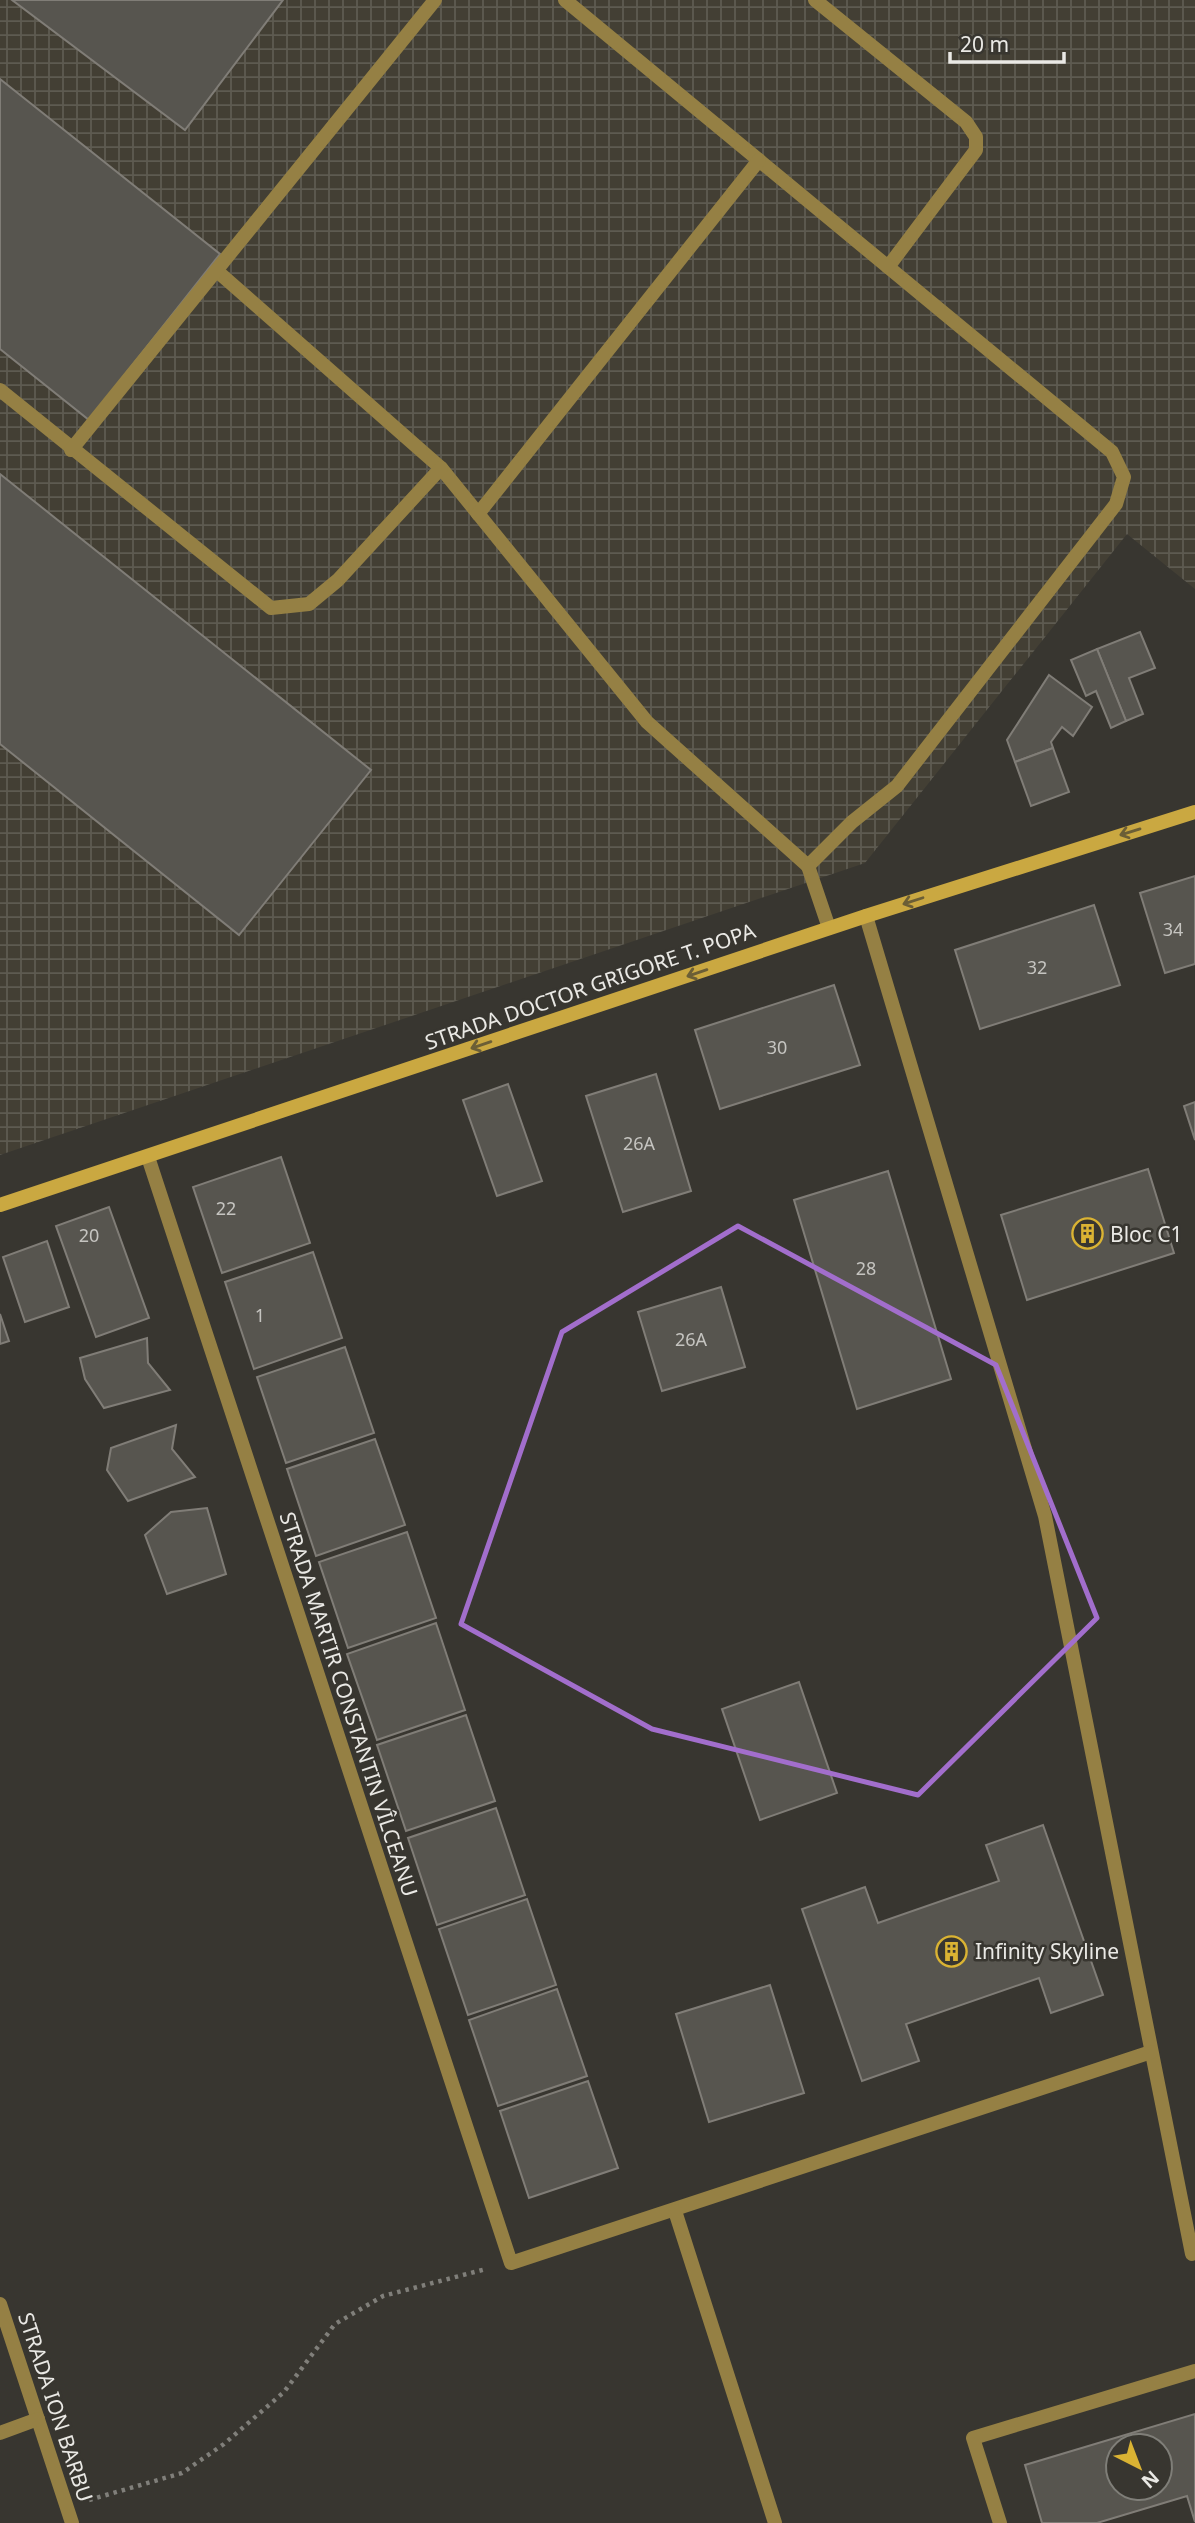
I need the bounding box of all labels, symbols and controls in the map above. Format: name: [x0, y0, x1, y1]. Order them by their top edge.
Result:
scale bar: [950, 21, 1064, 65]
text: 20 m: [960, 30, 1009, 58]
one-way arrow: [1119, 826, 1141, 839]
one-way arrow: [902, 895, 924, 908]
street label: STRADA DOCTOR GRIGORE T. POPA: [421, 916, 759, 1056]
house number: 34: [1163, 917, 1183, 941]
house number: 32: [1027, 955, 1047, 979]
one-way arrow: [686, 967, 708, 980]
house number: 30: [767, 1035, 787, 1059]
one-way arrow: [471, 1040, 493, 1052]
house number: 26A: [623, 1131, 656, 1155]
house number: 22: [216, 1196, 236, 1220]
building icon: Bloc C1: [1070, 1217, 1104, 1251]
place label: Bloc C1: [1110, 1220, 1183, 1248]
house number: 20: [79, 1223, 99, 1247]
house number: 28: [856, 1256, 876, 1280]
house number: 1: [255, 1303, 265, 1327]
house number: 26A: [675, 1327, 708, 1351]
street label: STRADA MARTIR CONSTANTIN VÎLCEANU: [273, 1508, 425, 1900]
building icon: Infinity Skyline: [935, 1934, 969, 1968]
place label: Infinity Skyline: [975, 1937, 1119, 1965]
street label: STRADA ION BARBU: [12, 2309, 100, 2505]
north arrow: [1104, 2432, 1174, 2502]
text: N: [1136, 2465, 1165, 2494]

